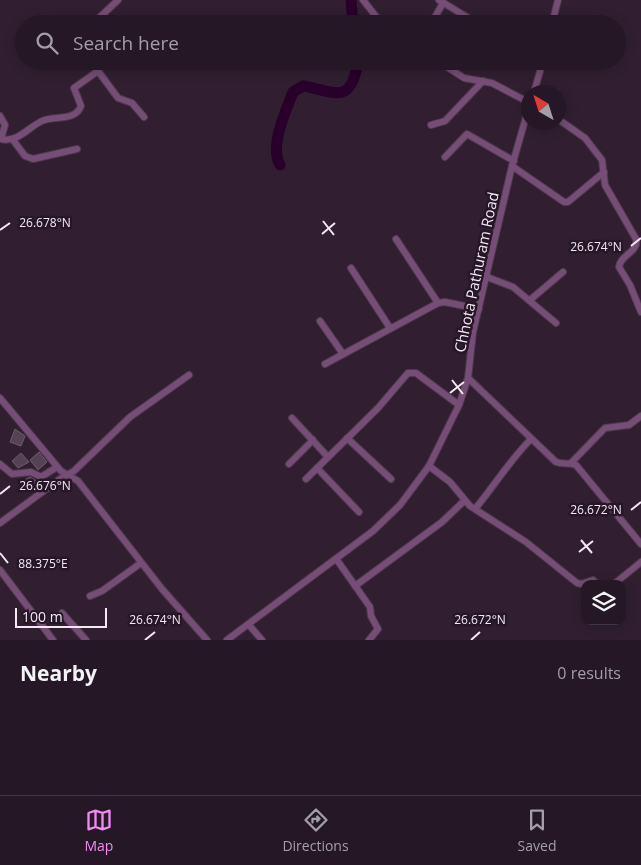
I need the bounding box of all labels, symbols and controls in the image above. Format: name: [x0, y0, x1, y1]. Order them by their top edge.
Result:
search box: [15, 15, 626, 70]
icon: search: [33, 29, 61, 57]
text: Search here: [73, 30, 179, 56]
north arrow: [521, 85, 566, 130]
street label: Chhota Pathuram Road: [449, 190, 503, 354]
text: 26.678°N: [19, 214, 71, 231]
text: 26.674°N: [570, 238, 622, 255]
text: 26.676°N: [19, 477, 71, 494]
text: 26.672°N: [570, 501, 622, 518]
text: 88.375°E: [18, 555, 68, 572]
map controls: [581, 580, 626, 625]
button: layers: [581, 580, 626, 625]
scale bar: [15, 605, 108, 628]
text: 100 m: [22, 607, 63, 626]
text: 26.674°N: [129, 611, 181, 628]
text: 26.672°N: [454, 611, 506, 628]
text: Nearby: [20, 659, 97, 687]
text: 0 results: [557, 662, 621, 684]
tab: Map: [84, 806, 113, 855]
tab: Directions: [282, 806, 349, 855]
tab: Saved: [518, 806, 556, 855]

